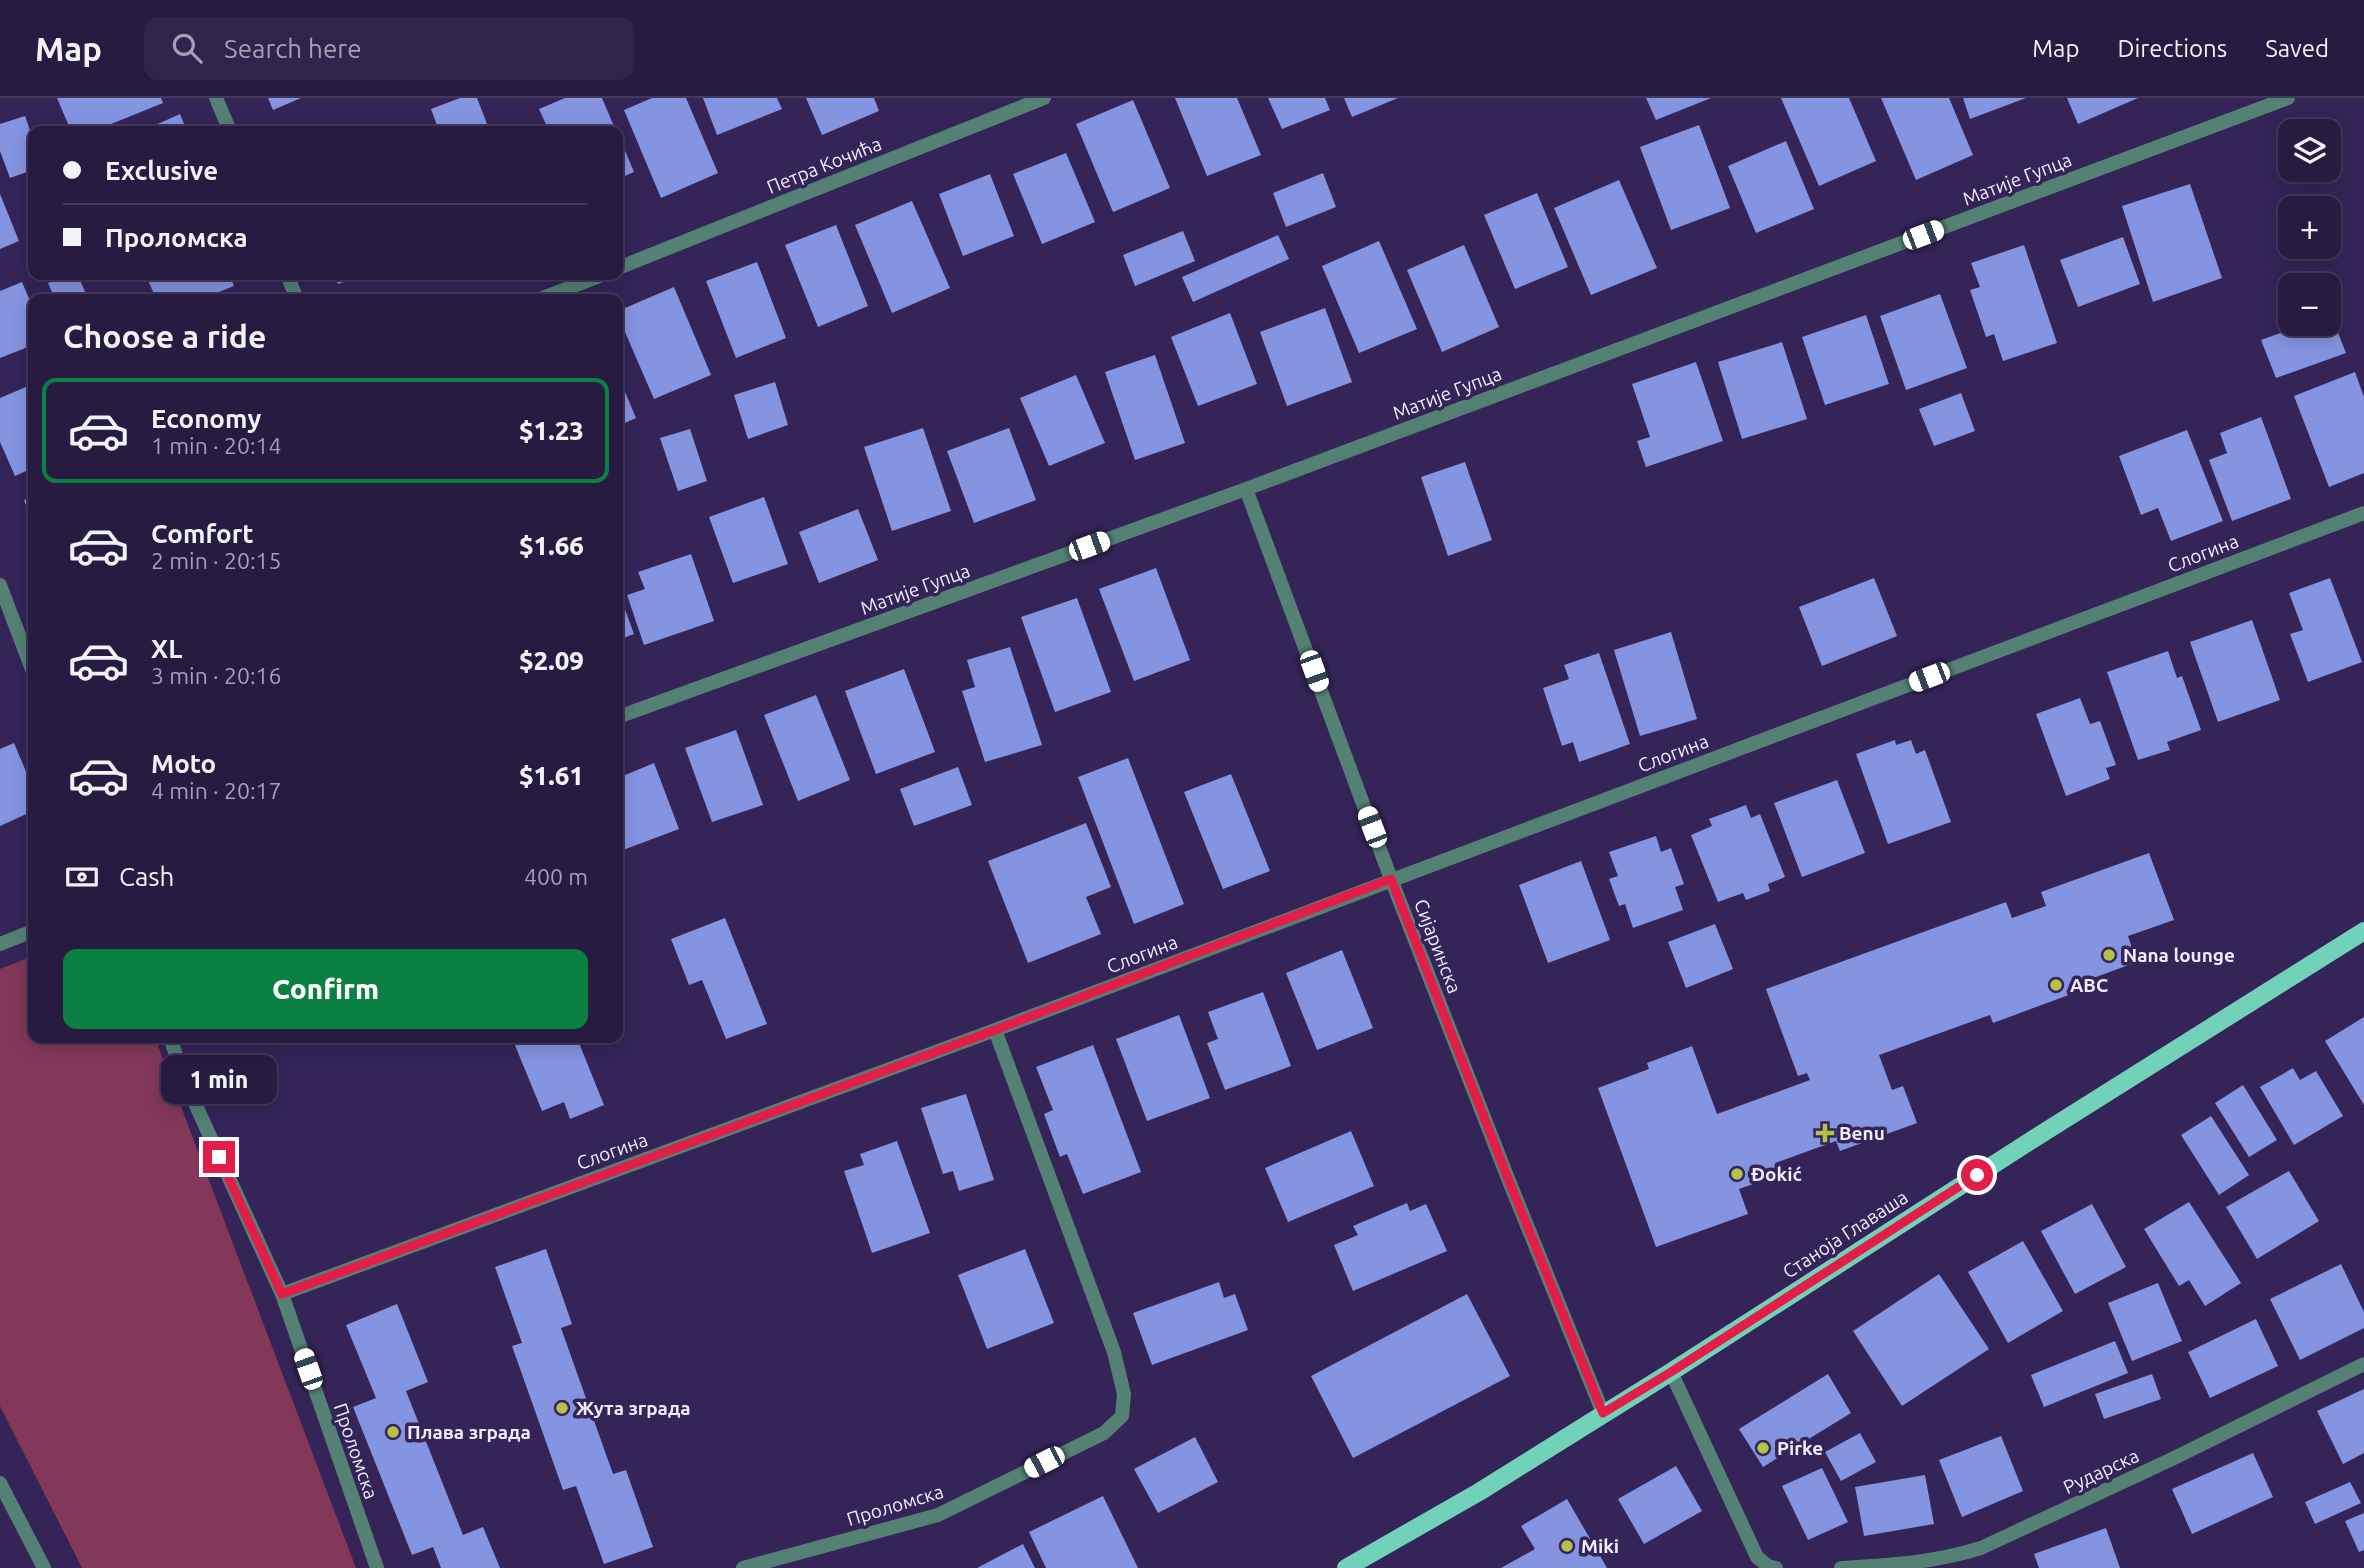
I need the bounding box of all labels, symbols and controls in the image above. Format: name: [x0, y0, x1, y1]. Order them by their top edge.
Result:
search box: [144, 17, 634, 80]
icon: search: [168, 29, 206, 67]
text: Map: [35, 30, 102, 67]
text: Search here: [224, 34, 362, 63]
text: Map: [2032, 35, 2079, 62]
text: Directions: [2117, 35, 2227, 62]
text: Saved: [2265, 35, 2329, 62]
map controls: [2278, 119, 2341, 336]
button: layers: [2278, 119, 2341, 182]
street label: Петра Кочића: [764, 132, 884, 198]
street label: Матије Гупца: [1959, 148, 2075, 210]
text: Exclusive: [105, 156, 218, 185]
button: +: [2278, 196, 2341, 259]
car: [1900, 218, 1947, 252]
text: Проломска: [105, 223, 248, 252]
button: −: [2278, 273, 2341, 336]
text: Choose a ride: [63, 318, 266, 354]
street label: Матије Гупца: [1389, 362, 1505, 424]
icon: car: [67, 399, 130, 462]
text: Economy: [151, 404, 261, 433]
text: $1.23: [519, 416, 584, 445]
text: 1 min · 20:14: [151, 433, 282, 458]
icon: car: [67, 514, 130, 577]
text: Comfort: [151, 519, 254, 548]
car: [1066, 529, 1113, 563]
street label: Слогина: [2165, 529, 2241, 577]
text: $1.66: [519, 531, 584, 560]
text: 2 min · 20:15: [151, 548, 282, 573]
street label: Матије Гупца: [857, 559, 973, 619]
icon: car: [67, 629, 130, 692]
text: XL: [151, 634, 182, 663]
text: $2.09: [519, 646, 584, 675]
car: [1297, 648, 1332, 694]
car: [1906, 660, 1953, 694]
text: 3 min · 20:16: [151, 663, 282, 688]
street label: Слогина: [1635, 729, 1711, 777]
icon: car: [67, 744, 130, 807]
text: Moto: [151, 749, 216, 778]
text: $1.61: [519, 761, 584, 790]
text: 4 min · 20:17: [151, 778, 282, 803]
car: [1355, 804, 1390, 850]
icon: cash: [63, 858, 101, 896]
text: Cash: [119, 862, 174, 891]
text: 400 m: [524, 864, 588, 889]
street label: Сијаринска: [1410, 896, 1466, 996]
street label: Слогина: [1104, 930, 1180, 978]
place label: Nana lounge: [2123, 944, 2235, 966]
marker: Nana lounge: [2101, 947, 2117, 963]
button: Confirm: [63, 949, 588, 1029]
place label: ABC: [2070, 974, 2108, 996]
marker: ABC: [2048, 977, 2064, 993]
callout: 1 min: [161, 1056, 277, 1104]
text: 1 min: [190, 1067, 248, 1092]
place label: Benu: [1839, 1122, 1885, 1144]
marker: Benu: [1817, 1125, 1833, 1141]
street label: Слогина: [573, 1128, 651, 1174]
route end: [203, 1141, 235, 1173]
route start: [1961, 1159, 1993, 1191]
place label: Đokić: [1751, 1163, 1802, 1185]
marker: Đokić: [1729, 1166, 1745, 1182]
street label: Станоја Главаша: [1778, 1185, 1912, 1283]
car: [292, 1346, 325, 1392]
place label: Жута зграда: [576, 1397, 691, 1419]
street label: Проломска: [329, 1400, 383, 1502]
marker: Жута зграда: [554, 1400, 570, 1416]
place label: Плава зграда: [407, 1421, 531, 1443]
marker: Плава зграда: [385, 1424, 401, 1440]
place label: Pirke: [1777, 1437, 1823, 1459]
marker: Pirke: [1755, 1440, 1771, 1456]
car: [1021, 1443, 1068, 1481]
street label: Рударска: [2060, 1444, 2142, 1498]
street label: Проломска: [844, 1480, 946, 1530]
place label: Miki: [1581, 1535, 1619, 1557]
marker: Miki: [1559, 1538, 1575, 1554]

